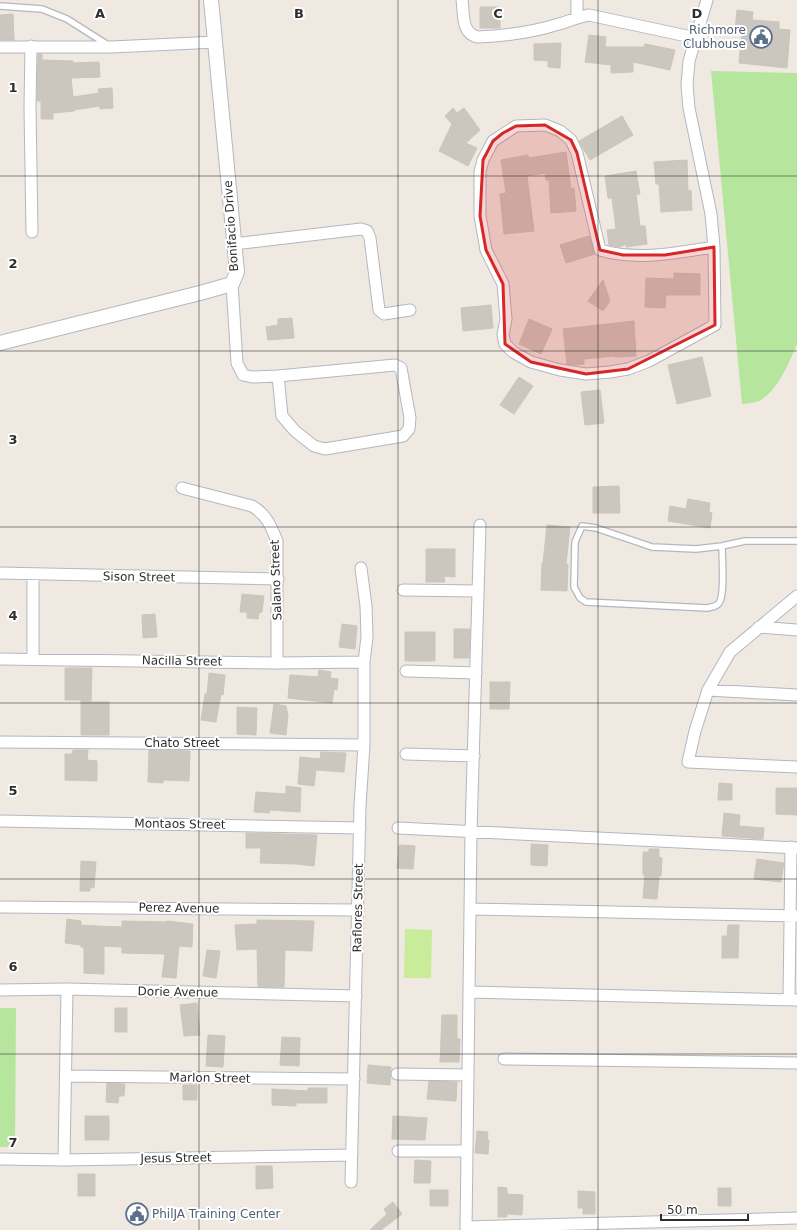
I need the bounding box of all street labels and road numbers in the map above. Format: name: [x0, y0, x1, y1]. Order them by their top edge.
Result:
street label: Bonifacio Drive: [221, 180, 241, 272]
street label: Salano Street: [268, 539, 284, 621]
street label: Sison Street: [103, 569, 176, 585]
street label: Nacilla Street: [142, 653, 223, 669]
street label: Chato Street: [144, 736, 220, 750]
street label: Montaos Street: [134, 816, 226, 832]
street label: Raflores Street: [350, 863, 366, 953]
street label: Perez Avenue: [138, 900, 220, 916]
street label: Dorie Avenue: [138, 984, 218, 1000]
street label: Marlon Street: [169, 1070, 251, 1086]
street label: Jesus Street: [139, 1150, 212, 1166]

